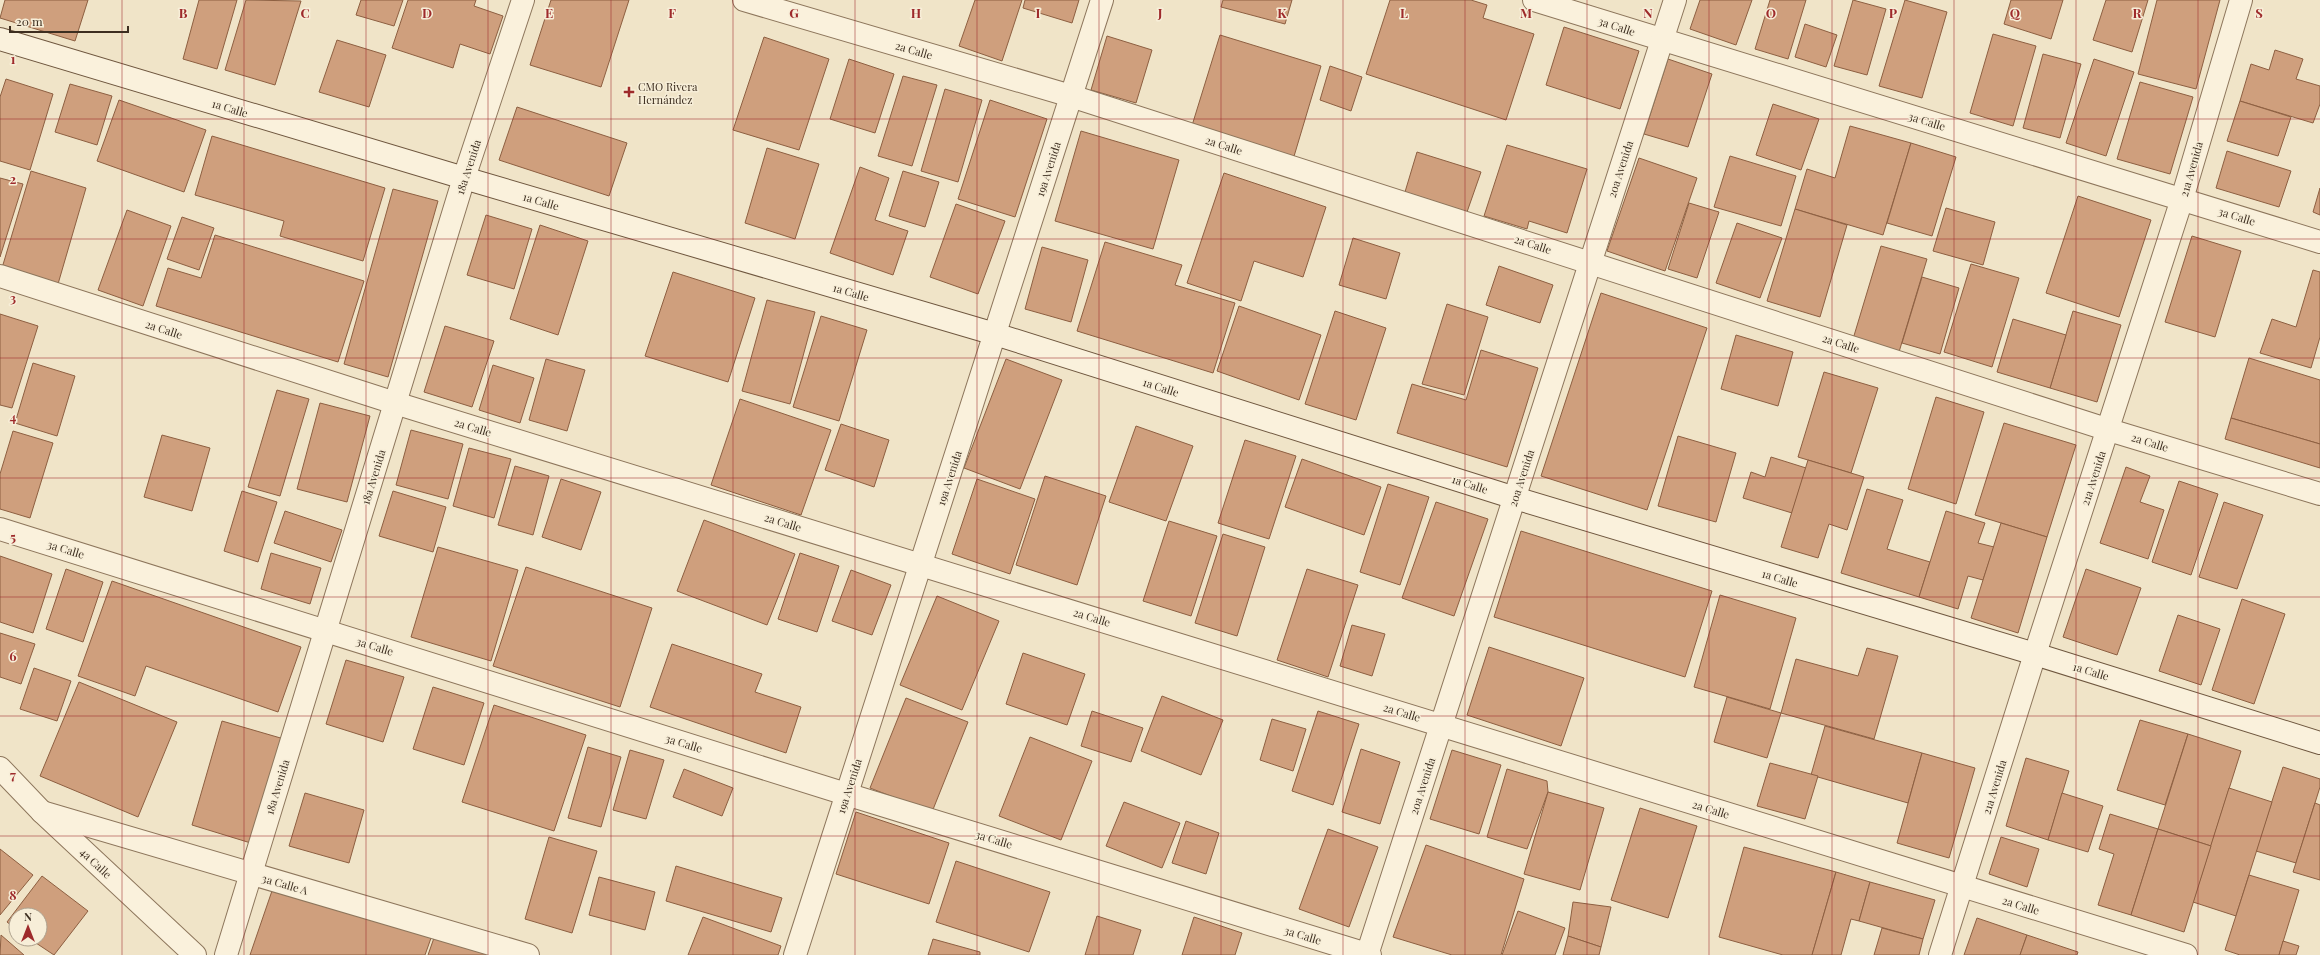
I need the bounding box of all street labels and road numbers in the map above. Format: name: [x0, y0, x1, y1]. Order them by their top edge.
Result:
street label: 3a Calle: [1597, 13, 1638, 39]
street label: 2a Calle: [894, 38, 935, 63]
street label: 1a Calle: [210, 95, 250, 121]
street label: 3a Calle: [1907, 108, 1948, 134]
street label: 2a Calle: [1204, 132, 1245, 158]
street label: 18a Avenida: [452, 137, 484, 196]
street label: 20a Avenida: [1604, 138, 1636, 199]
street label: 19a Avenida: [1032, 139, 1064, 198]
street label: 21a Avenida: [2176, 139, 2206, 198]
street label: 1a Calle: [521, 189, 561, 213]
street label: 3a Calle: [2217, 203, 2258, 229]
street label: 2a Calle: [1513, 231, 1554, 257]
street label: 1a Calle: [831, 280, 871, 304]
street label: 2a Calle: [144, 316, 185, 342]
street label: 2a Calle: [1821, 330, 1862, 356]
street label: 1a Calle: [1141, 374, 1181, 400]
street label: 2a Calle: [453, 414, 494, 440]
street label: 2a Calle: [2130, 429, 2171, 455]
street label: 18a Avenida: [358, 447, 389, 506]
street label: 20a Avenida: [1505, 447, 1537, 508]
street label: 19a Avenida: [933, 448, 965, 507]
street label: 21a Avenida: [2077, 448, 2109, 507]
street label: 1a Calle: [1450, 471, 1490, 497]
street label: 2a Calle: [763, 509, 804, 535]
street label: 3a Calle: [46, 536, 87, 562]
street label: 1a Calle: [1760, 565, 1800, 591]
street label: 2a Calle: [1072, 604, 1113, 630]
street label: 3a Calle: [355, 633, 396, 659]
street label: 1a Calle: [2071, 658, 2111, 684]
street label: 2a Calle: [1382, 699, 1423, 725]
street label: 3a Calle: [664, 730, 705, 756]
street label: 20a Avenida: [1406, 755, 1438, 816]
street label: 19a Avenida: [833, 756, 865, 815]
street label: 18a Avenida: [262, 757, 293, 816]
street label: 21a Avenida: [1979, 757, 2010, 816]
street label: 2a Calle: [1691, 796, 1732, 822]
street label: 3a Calle: [974, 826, 1015, 852]
street label: 4a Calle: [77, 844, 115, 882]
street label: 3a Calle A: [260, 870, 310, 898]
street label: 2a Calle: [2001, 892, 2042, 918]
street label: 3a Calle: [1283, 922, 1324, 948]

